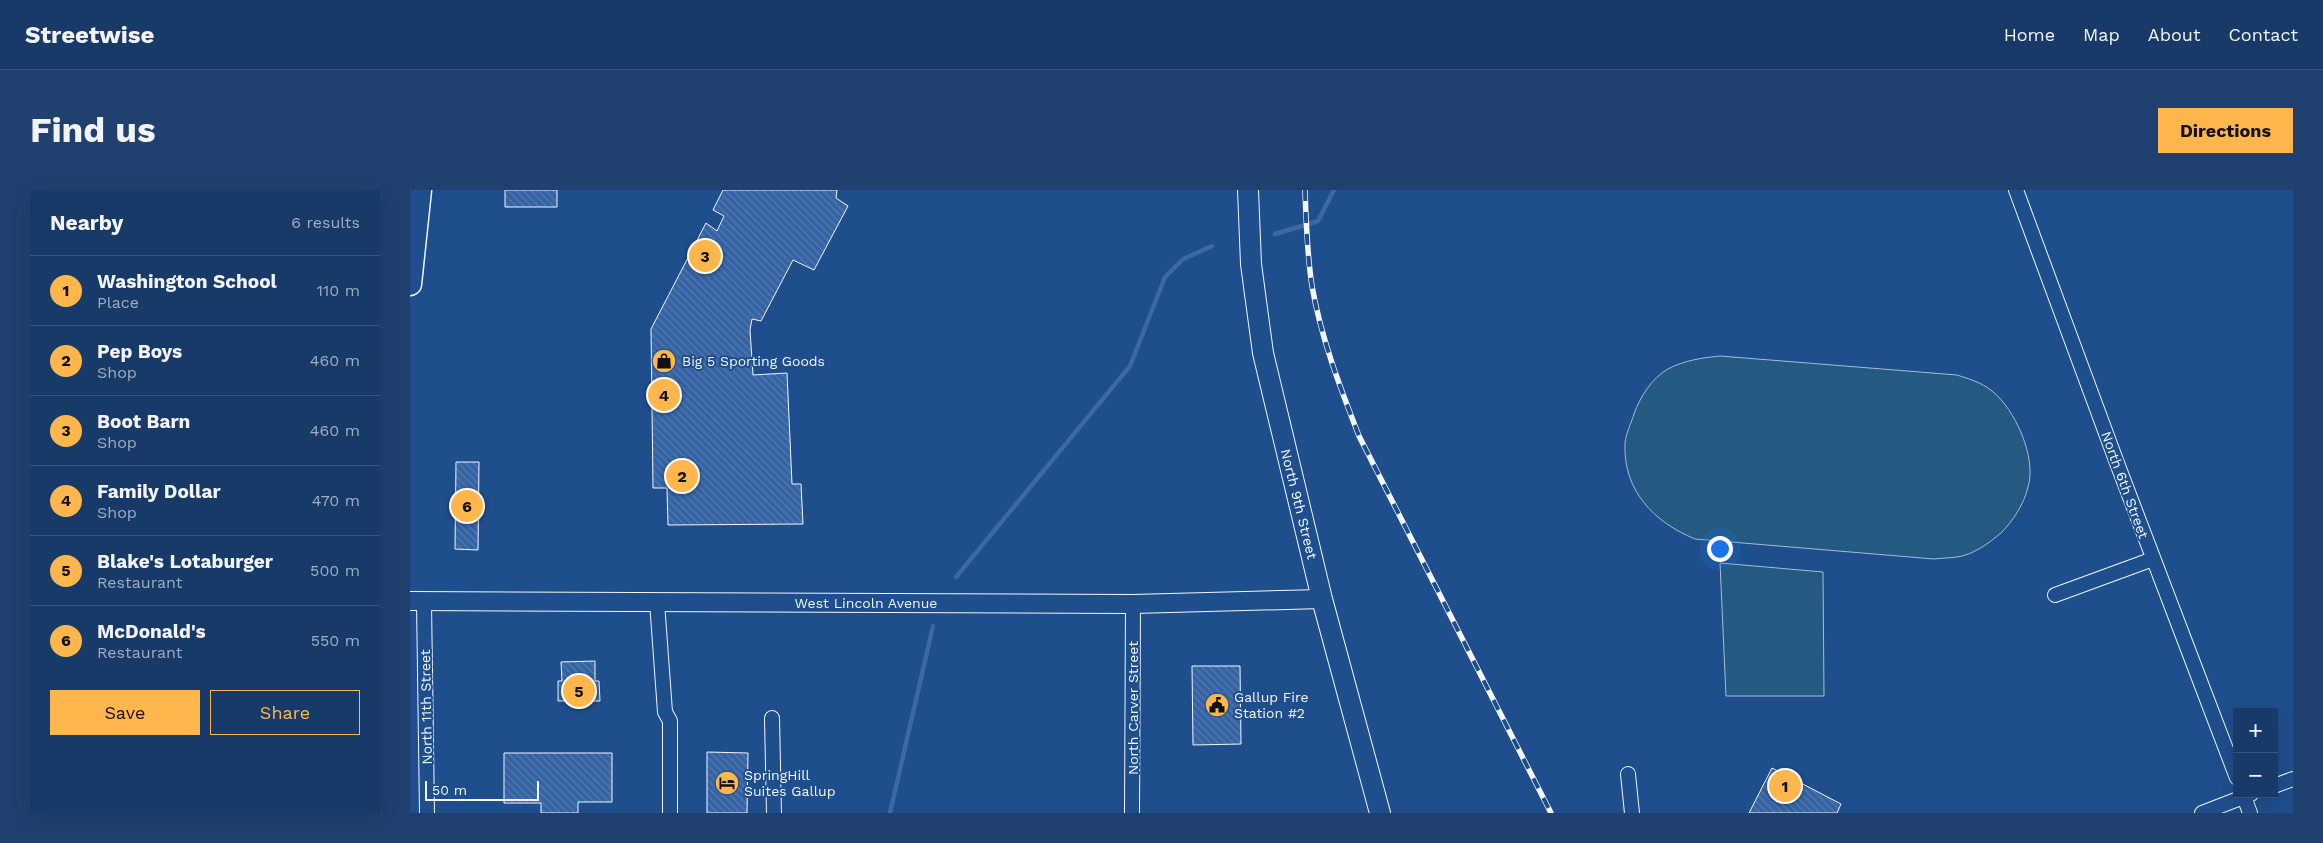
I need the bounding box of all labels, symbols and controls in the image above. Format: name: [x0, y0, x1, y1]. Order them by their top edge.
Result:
text: Streetwise: [25, 21, 154, 49]
text: Home: [2004, 24, 2055, 45]
text: Map: [2083, 24, 2120, 45]
text: About: [2148, 24, 2200, 45]
text: Contact: [2228, 24, 2298, 45]
button: Directions: [2158, 108, 2293, 153]
text: Find us: [30, 109, 156, 151]
text: Nearby: [50, 210, 123, 235]
text: 6 results: [291, 213, 360, 232]
pin: 3: [689, 237, 721, 275]
text: Washington School: [97, 270, 277, 293]
text: 1: [63, 281, 69, 300]
text: 110 m: [317, 281, 360, 300]
text: Place: [97, 293, 139, 312]
text: Pep Boys: [97, 340, 182, 363]
shop icon: Big 5 Sporting Goods: [651, 348, 677, 374]
text: 2: [61, 351, 71, 370]
text: 460 m: [310, 351, 360, 370]
place label: Big 5 Sporting Goods: [682, 353, 825, 369]
text: Shop: [97, 363, 137, 382]
pin: 4: [648, 376, 680, 414]
text: Boot Barn: [97, 410, 190, 433]
text: 3: [61, 421, 71, 440]
text: 460 m: [310, 421, 360, 440]
street label: North 6th Street: [2098, 429, 2152, 541]
text: Shop: [97, 433, 137, 452]
street label: North 9th Street: [1278, 447, 1320, 561]
pin: 2: [666, 457, 698, 495]
text: Family Dollar: [97, 480, 221, 503]
pin: 6: [451, 487, 483, 525]
text: 4: [61, 491, 71, 510]
text: 470 m: [312, 491, 360, 510]
text: Shop: [97, 503, 137, 522]
your location: [1707, 536, 1733, 562]
text: Blake's Lotaburger: [97, 550, 273, 573]
text: 5: [61, 561, 71, 580]
text: 500 m: [310, 561, 360, 580]
text: Restaurant: [97, 573, 183, 592]
street label: West Lincoln Avenue: [795, 595, 937, 611]
text: McDonald's: [97, 620, 206, 643]
text: 6: [61, 631, 71, 650]
text: 550 m: [311, 631, 360, 650]
street label: North Carver Street: [1125, 641, 1141, 775]
text: Restaurant: [97, 643, 183, 662]
street label: North 11th Street: [417, 649, 435, 765]
pin: 5: [563, 672, 595, 710]
place label: Gallup Fire Station #2: [1234, 689, 1309, 721]
button: Save: [50, 690, 200, 735]
button: Share: [210, 690, 360, 735]
public building icon: Gallup Fire Station #2: [1204, 692, 1230, 718]
map controls: [2233, 708, 2278, 798]
button: +: [2233, 708, 2278, 753]
button: −: [2233, 753, 2278, 798]
place label: SpringHill Suites Gallup: [744, 767, 835, 799]
pin: 1: [1769, 767, 1801, 805]
hotel icon: SpringHill Suites Gallup: [714, 770, 740, 796]
scale bar: [425, 778, 539, 801]
text: 50 m: [432, 782, 467, 798]

